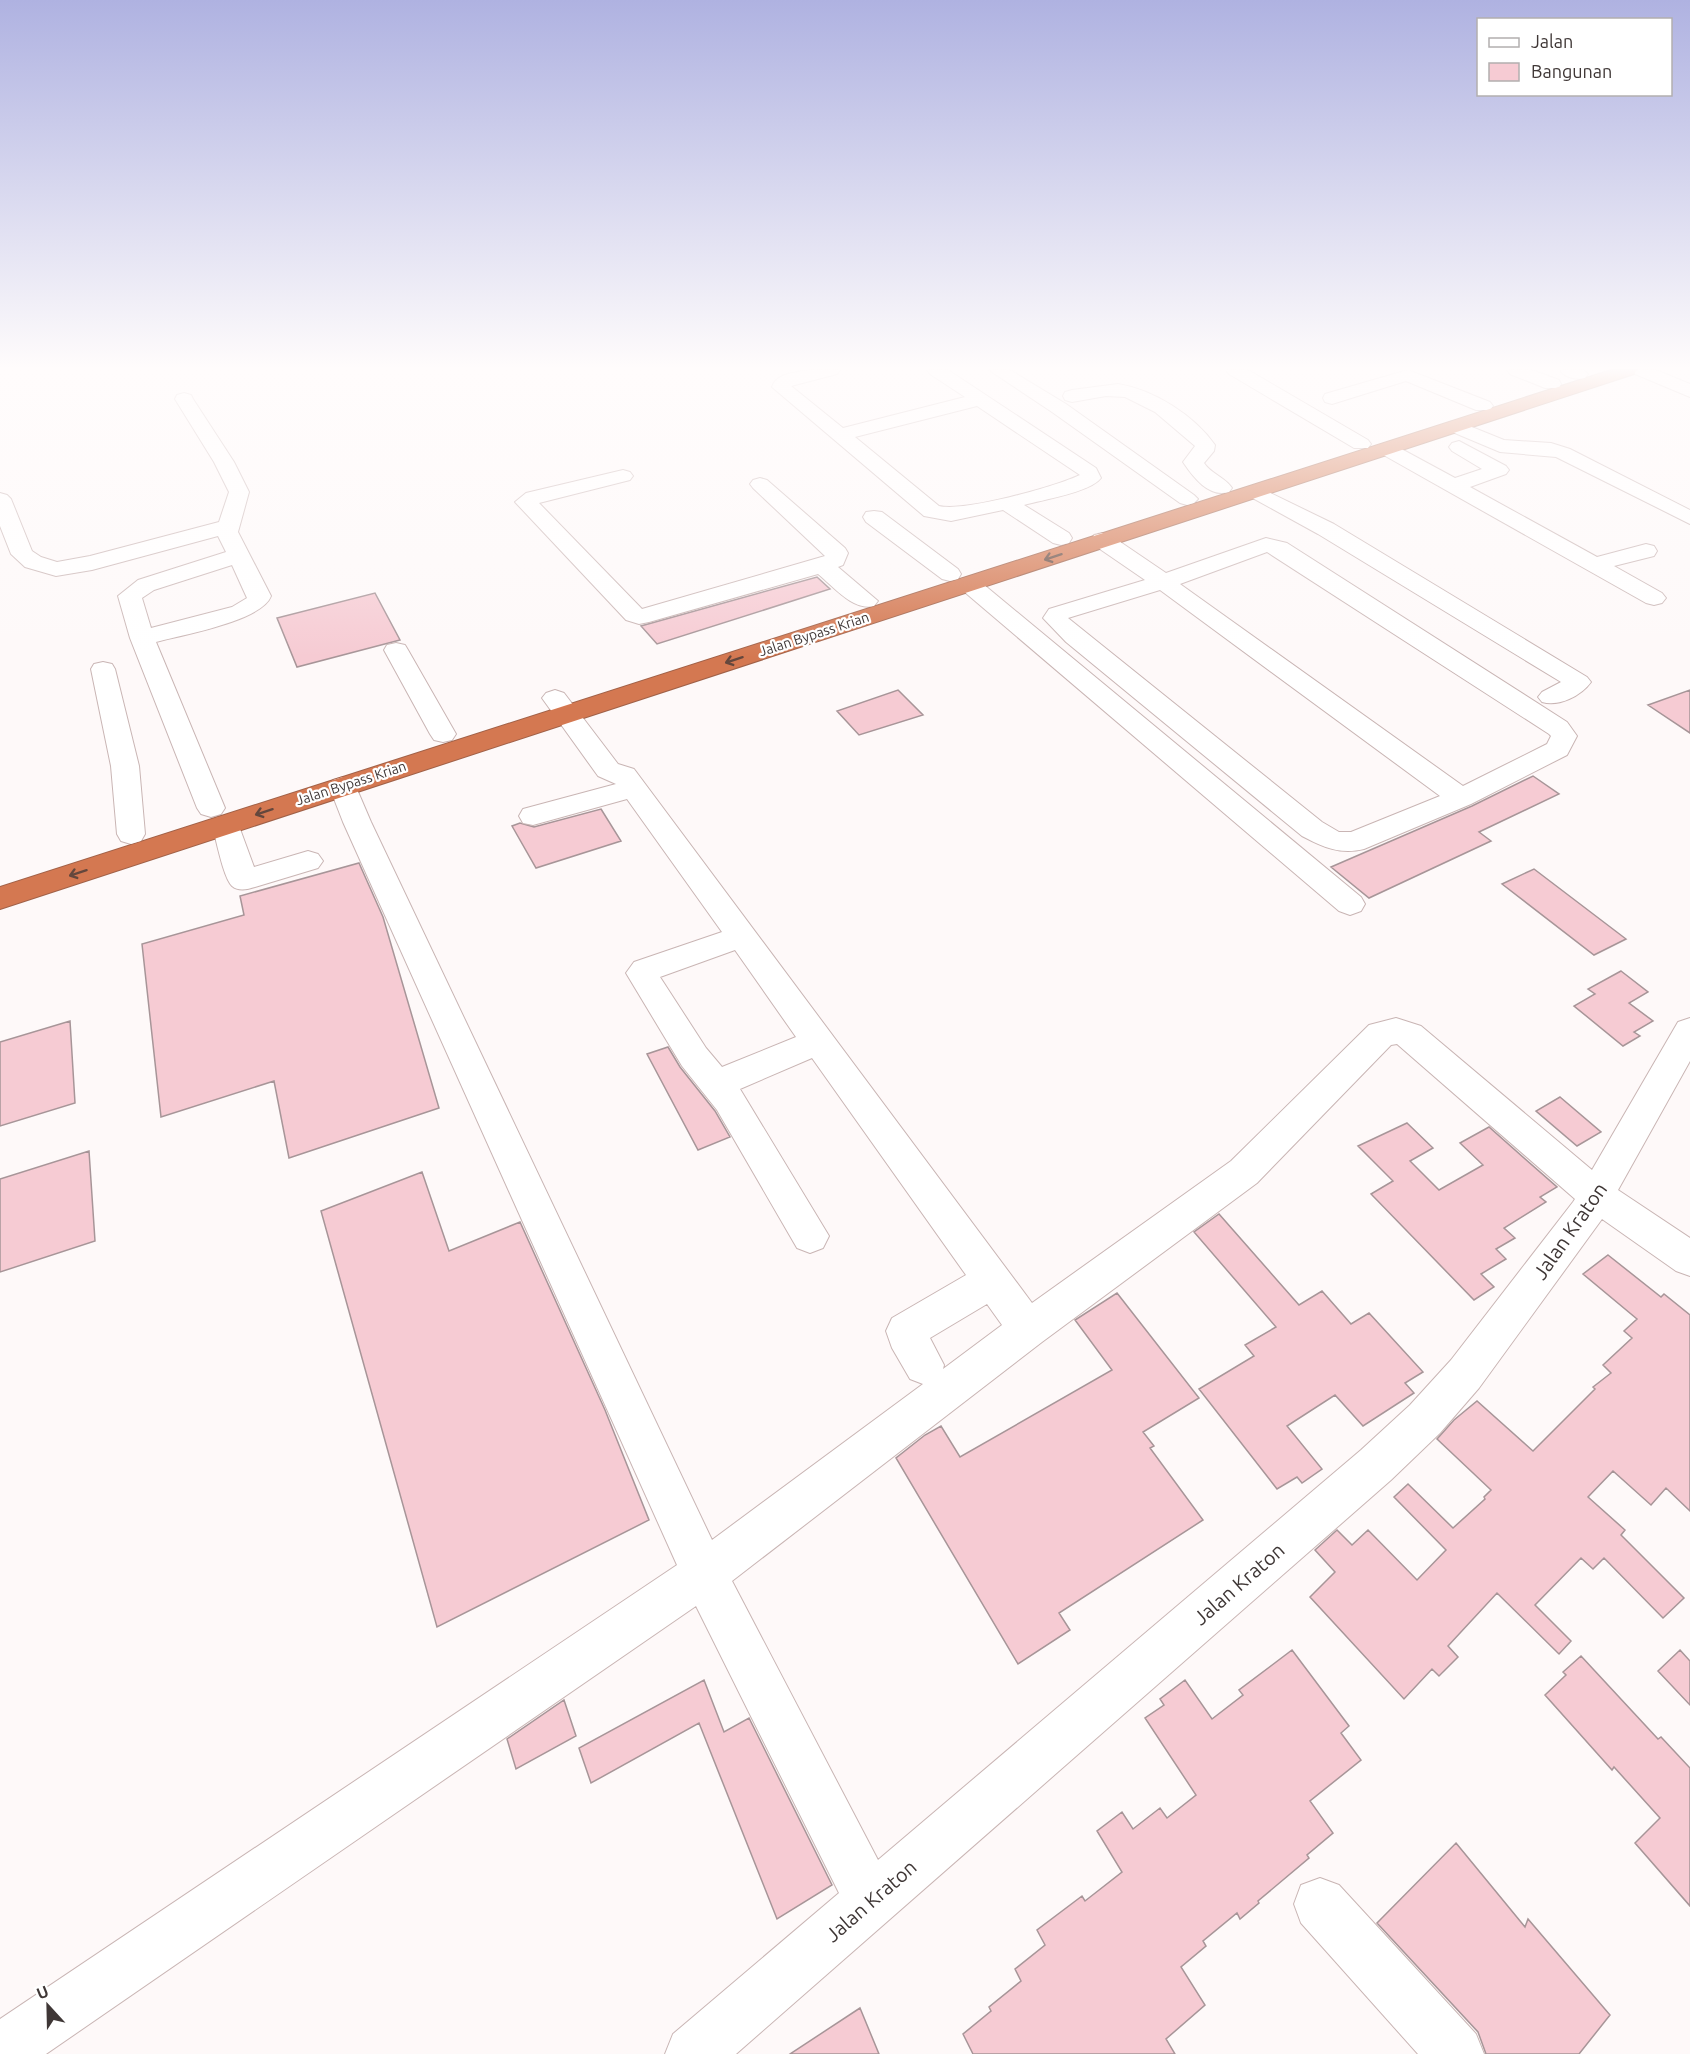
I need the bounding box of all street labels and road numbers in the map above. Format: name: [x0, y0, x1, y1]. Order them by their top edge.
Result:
street label: Jalan Bypass Krian: [757, 609, 871, 659]
street label: Jalan Bypass Krian: [294, 758, 408, 808]
street label: Jalan Kraton: [1528, 1178, 1611, 1283]
street label: Jalan Kraton: [1189, 1538, 1289, 1629]
street label: Jalan Kraton: [821, 1855, 921, 1946]

